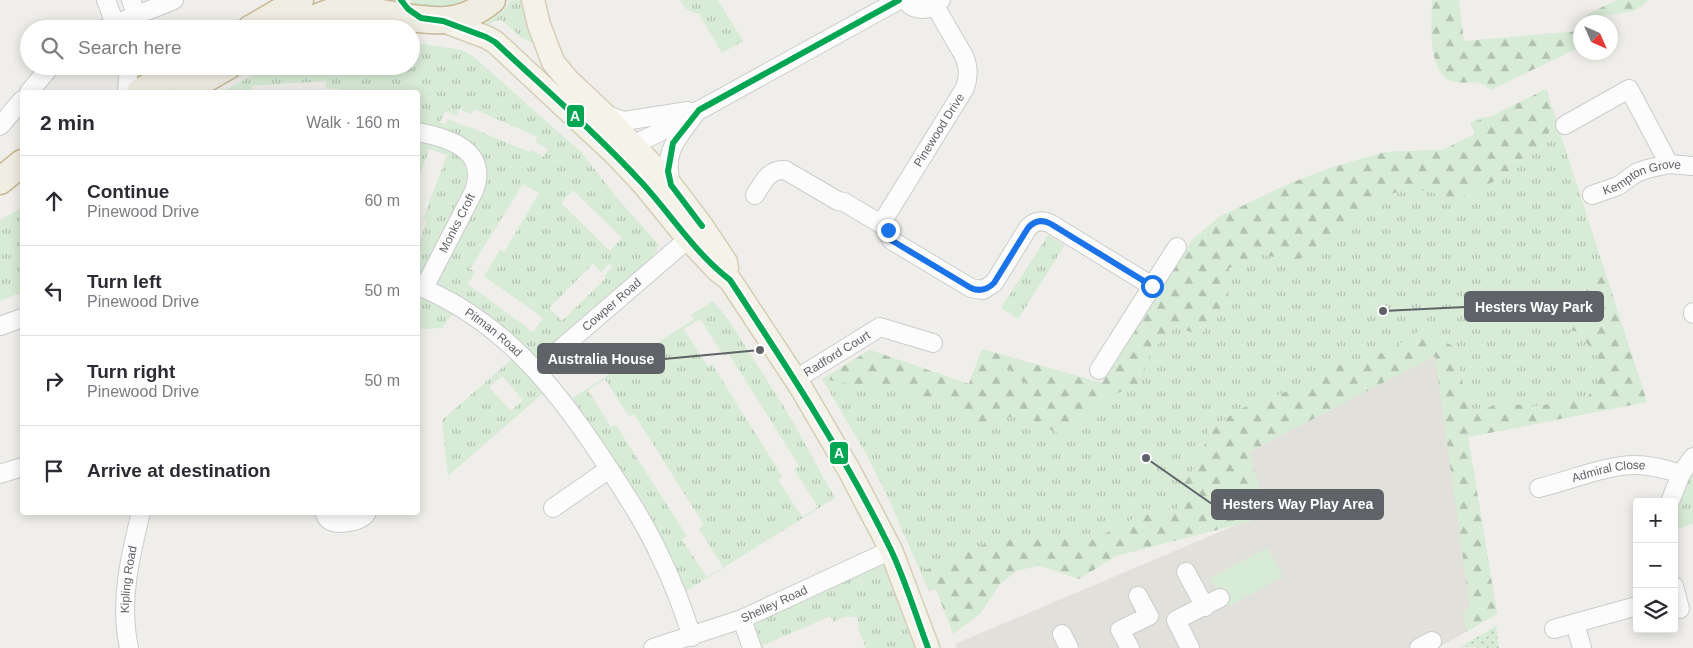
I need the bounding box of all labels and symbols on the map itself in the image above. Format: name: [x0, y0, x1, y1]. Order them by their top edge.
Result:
north arrow: [1573, 15, 1618, 60]
street label: Pinewood Drive: [911, 90, 967, 169]
line badge: A: [566, 104, 585, 128]
text: A: [570, 108, 580, 124]
street label: Kempton Grove: [1601, 157, 1682, 198]
street label: Monks Croft: [436, 190, 478, 255]
route end: [877, 219, 900, 242]
street label: Cowper Road: [579, 275, 644, 334]
route start: [1141, 275, 1164, 298]
callout: Hesters Way Park: [1465, 292, 1603, 321]
text: Hesters Way Park: [1475, 299, 1593, 315]
street label: Pitman Road: [462, 305, 525, 359]
street label: Radford Court: [801, 328, 873, 380]
callout: Australia House: [538, 344, 664, 373]
text: Australia House: [548, 351, 655, 367]
line badge: A: [829, 441, 849, 465]
text: A: [834, 445, 844, 461]
street label: Admiral Close: [1570, 458, 1646, 485]
callout: Hesters Way Play Area: [1212, 490, 1383, 519]
text: Hesters Way Play Area: [1223, 496, 1374, 512]
street label: Kipling Road: [118, 544, 140, 613]
street label: Shelley Road: [739, 583, 809, 626]

